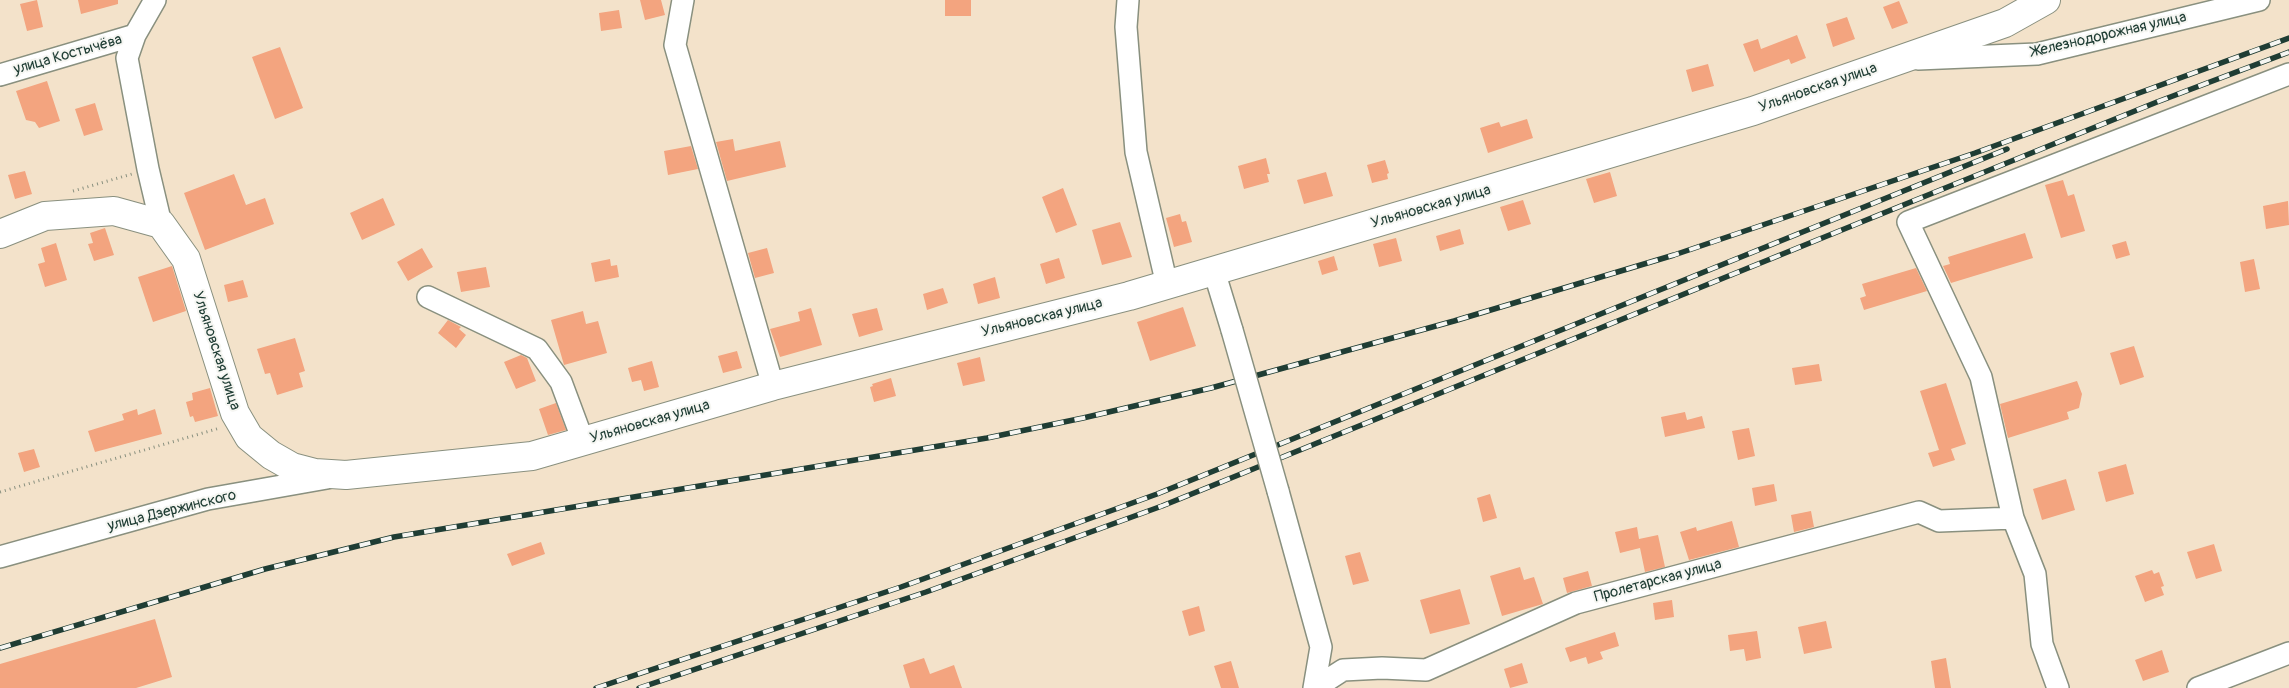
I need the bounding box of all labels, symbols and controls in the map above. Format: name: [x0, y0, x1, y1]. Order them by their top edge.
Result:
street label: Железнодорожная улица: [2030, 8, 2188, 62]
street label: улица Костычёва: [12, 31, 124, 79]
street label: Ульяновская улица: [1757, 59, 1879, 117]
street label: Ульяновская улица: [1369, 181, 1493, 233]
street label: Ульяновская улица: [188, 289, 244, 413]
street label: Ульяновская улица: [980, 294, 1104, 342]
street label: Ульяновская улица: [588, 396, 712, 448]
street label: улица Дзержинского: [106, 486, 238, 536]
street label: Пролетарская улица: [1592, 555, 1724, 607]

